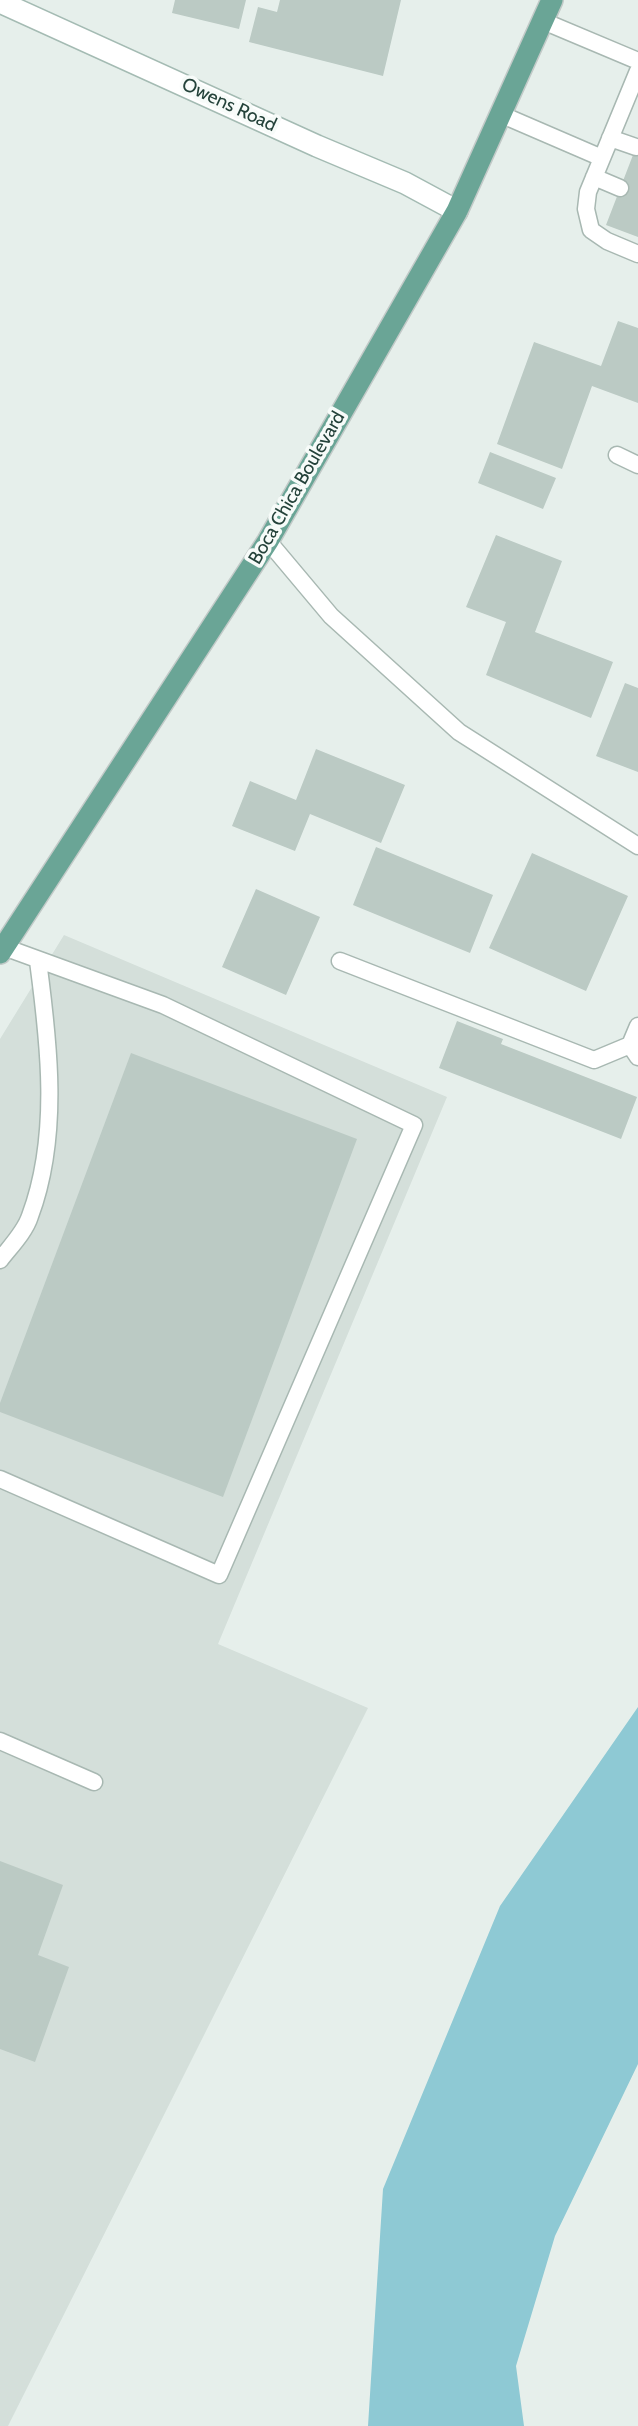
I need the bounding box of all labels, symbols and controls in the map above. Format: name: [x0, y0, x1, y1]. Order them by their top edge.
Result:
street label: Owens Road: [178, 73, 280, 137]
street label: Boca Chica Boulevard: [244, 408, 350, 568]

